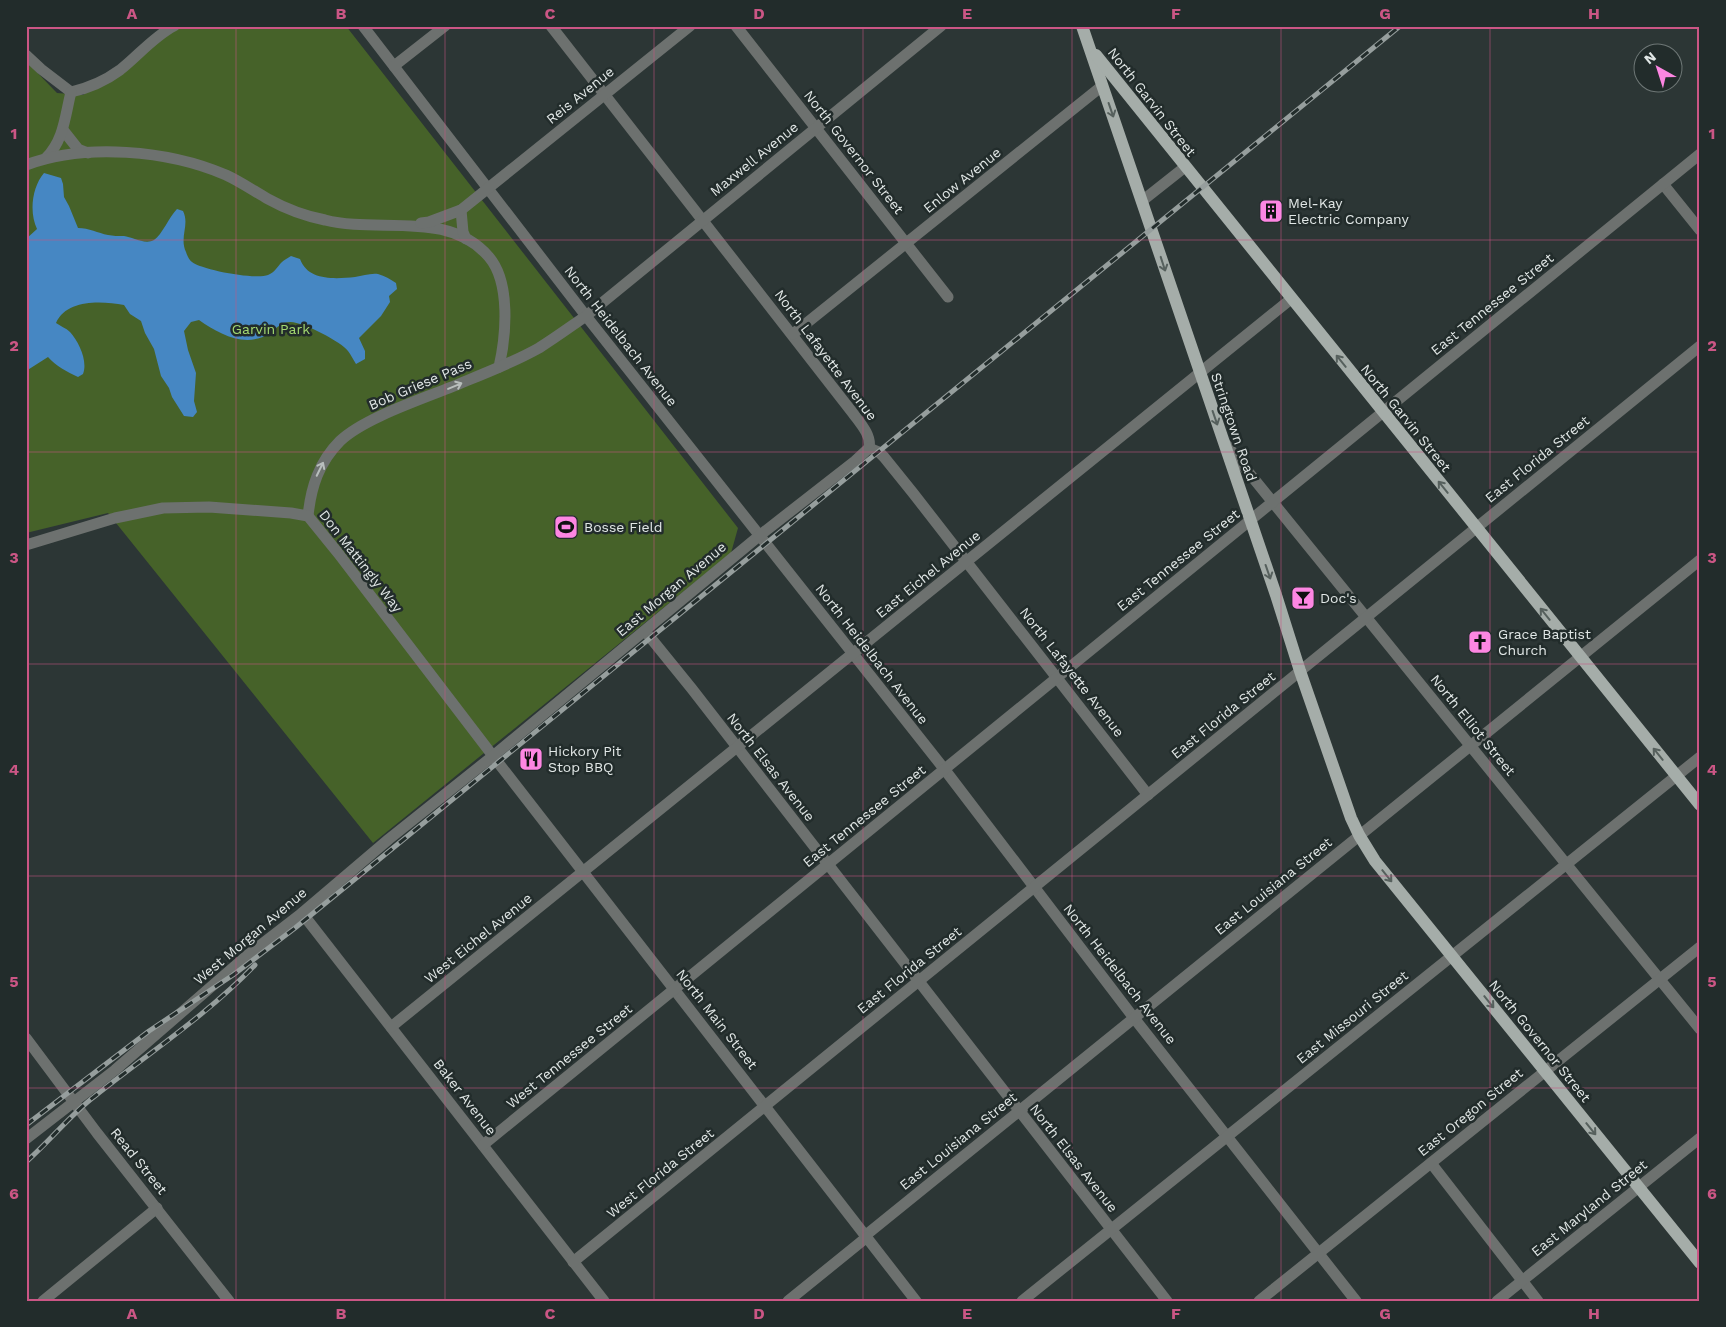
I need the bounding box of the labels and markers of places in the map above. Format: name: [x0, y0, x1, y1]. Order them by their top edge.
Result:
place label: Mel-Kay Electric Company: [1288, 195, 1410, 227]
building icon: Mel-Kay Electric Company: [1258, 198, 1284, 224]
sports icon: Bosse Field: [553, 514, 579, 540]
place label: Bosse Field: [584, 519, 663, 535]
bar icon: Doc's: [1290, 585, 1316, 611]
place label: Doc's: [1320, 590, 1357, 606]
place label: Grace Baptist Church: [1498, 626, 1591, 658]
church icon: Grace Baptist Church: [1467, 629, 1493, 655]
place label: Hickory Pit Stop BBQ: [548, 743, 622, 775]
restaurant icon: Hickory Pit Stop BBQ: [518, 746, 544, 772]

